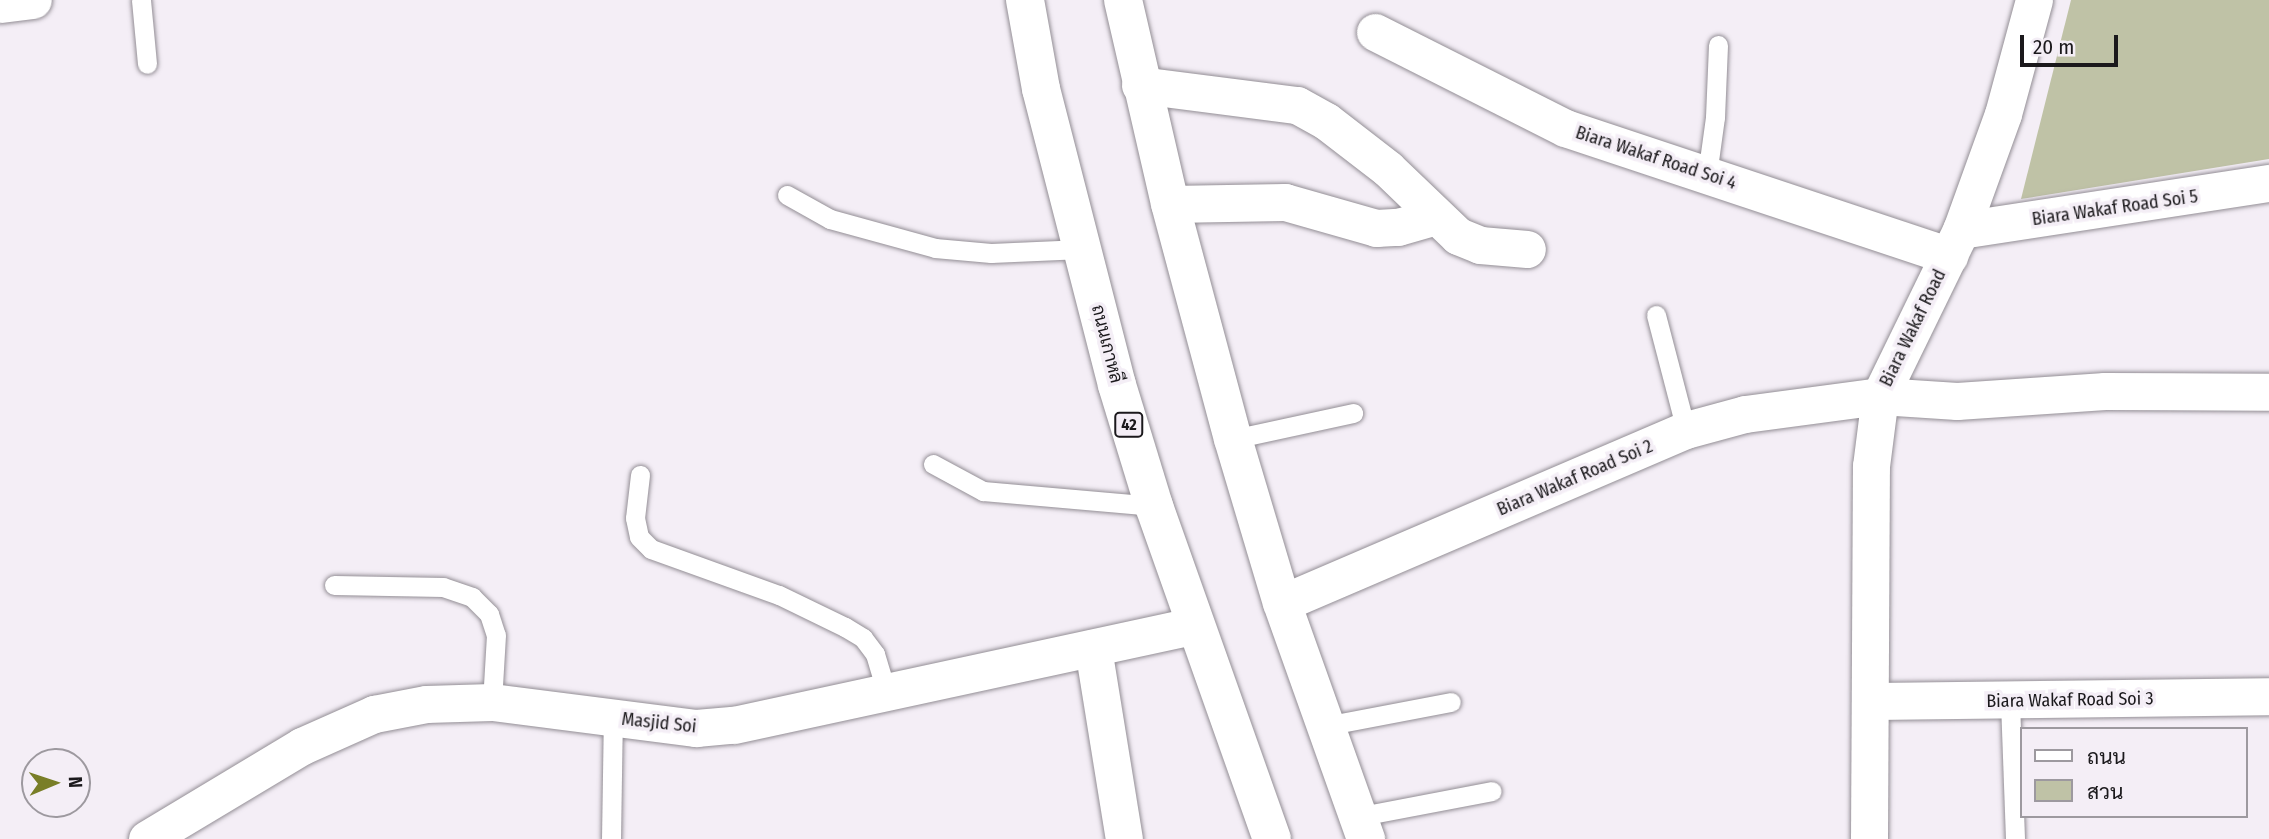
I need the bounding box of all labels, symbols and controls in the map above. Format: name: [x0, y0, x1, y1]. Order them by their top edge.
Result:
scale bar: [2024, 21, 2122, 65]
text: 20 m: [2033, 34, 2074, 60]
street label: Biara Wakaf Road Soi 4: [1573, 122, 1739, 194]
street label: Biara Wakaf Road Soi 5: [2031, 186, 2199, 230]
street label: Biara Wakaf Road: [1875, 266, 1951, 390]
street label: ถนนเกาหลี: [1087, 303, 1127, 385]
road number: 42: [1113, 412, 1145, 438]
street label: Biara Wakaf Road Soi 2: [1494, 435, 1656, 521]
street label: Biara Wakaf Road Soi 3: [1986, 688, 2154, 712]
street label: Masjid Soi: [621, 708, 697, 738]
legend: [2021, 727, 2248, 818]
text: ถนน: [2087, 744, 2126, 770]
north arrow: [21, 748, 91, 818]
text: N: [64, 776, 87, 788]
text: สวน: [2087, 779, 2123, 805]

